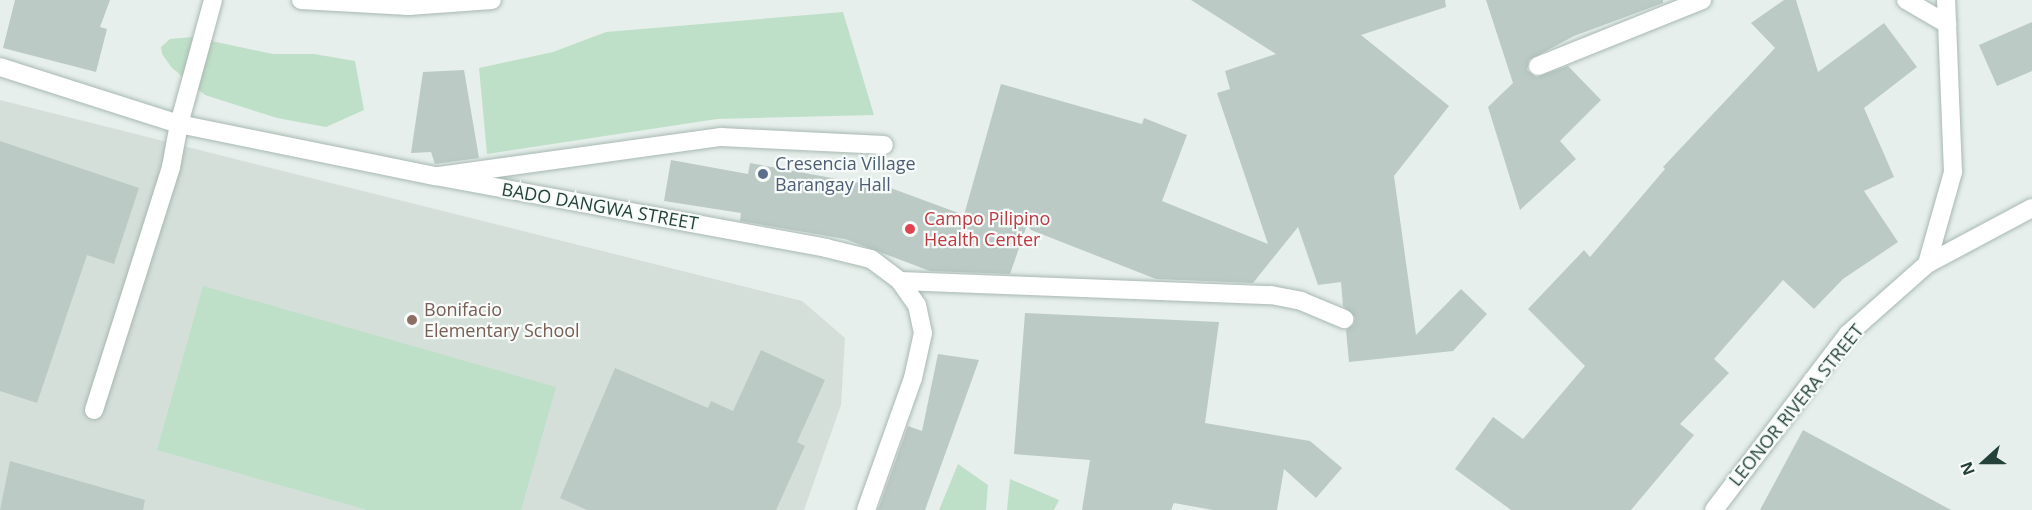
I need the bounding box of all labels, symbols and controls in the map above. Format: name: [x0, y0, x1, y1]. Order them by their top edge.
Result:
place label: Cresencia Village Barangay Hall: [775, 153, 916, 195]
marker: Cresencia Village Barangay Hall: [756, 167, 770, 181]
street label: BADO DANGWA STREET: [500, 178, 700, 234]
place label: Campo Pilipino Health Center: [924, 208, 1050, 250]
marker: Campo Pilipino Health Center: [901, 220, 919, 238]
place label: Bonifacio Elementary School: [424, 299, 580, 342]
marker: Bonifacio Elementary School: [405, 313, 419, 327]
street label: LEONOR RIVERA STREET: [1724, 320, 1868, 490]
north arrow: [1954, 432, 2014, 492]
text: N: [1955, 458, 1980, 478]

